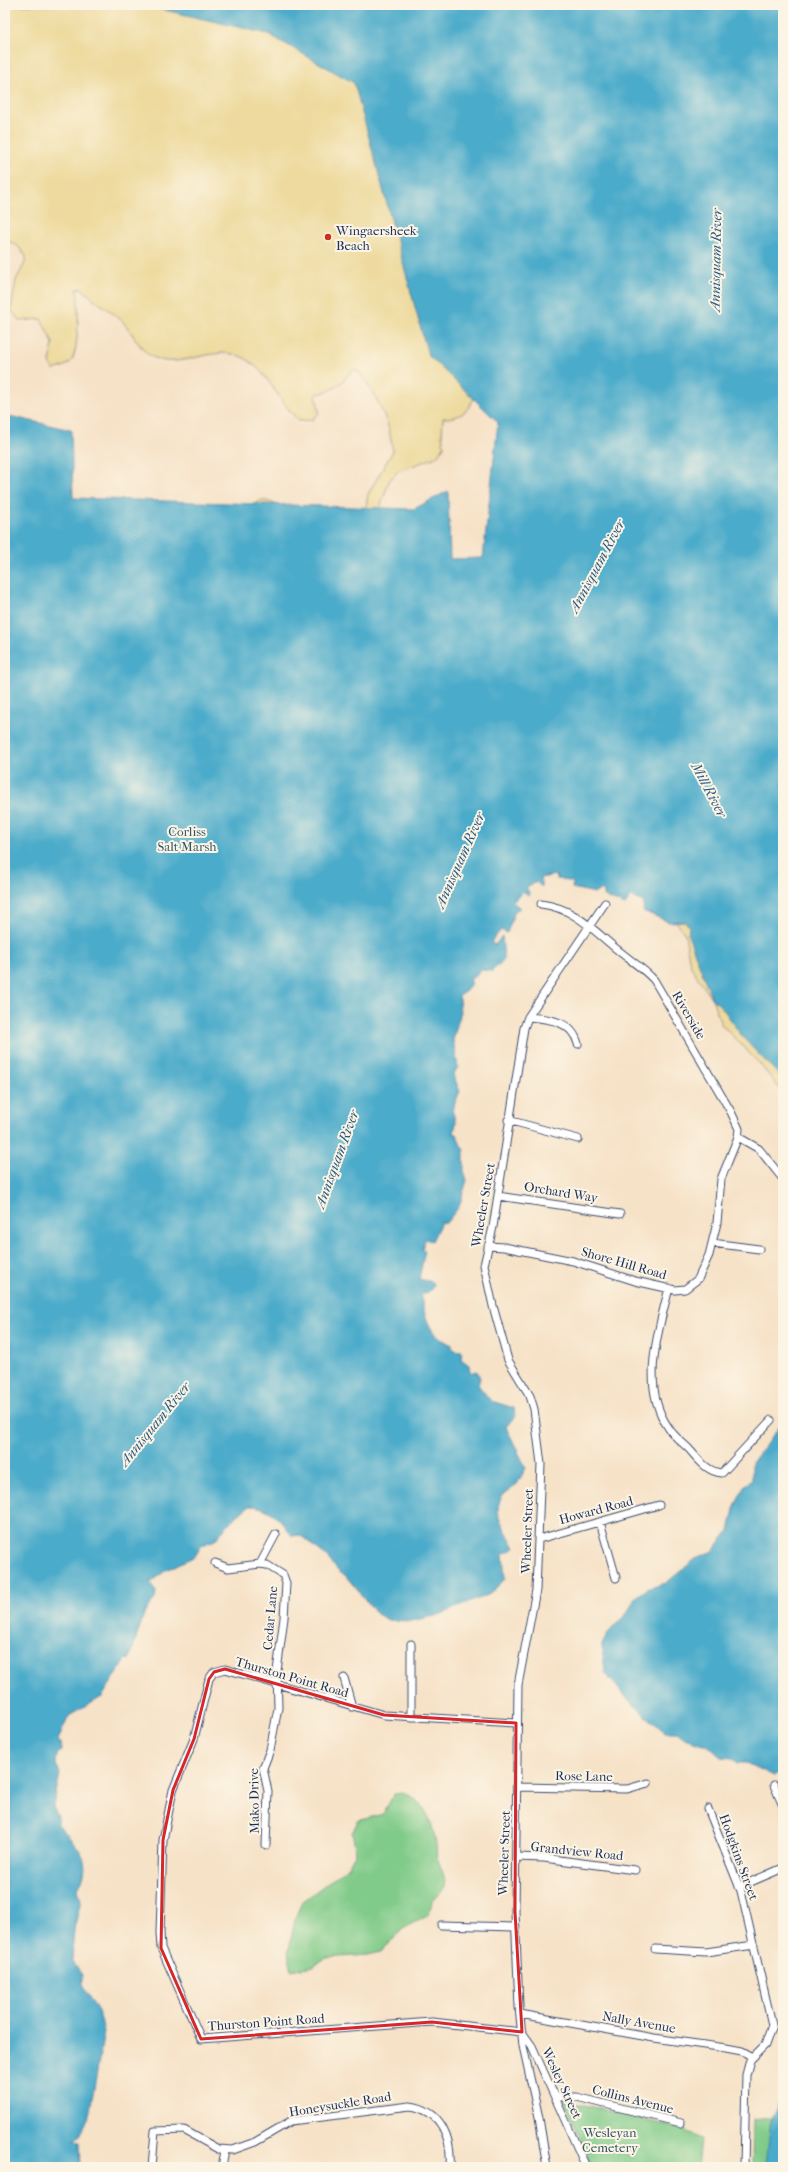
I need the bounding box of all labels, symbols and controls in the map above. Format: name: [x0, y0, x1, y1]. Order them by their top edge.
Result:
water label: Annisquam River: [707, 207, 725, 314]
place label: Wingaersheek Beach: [335, 223, 417, 253]
marker: Wingaersheek Beach: [323, 232, 333, 242]
water label: Annisquam River: [564, 515, 630, 617]
water label: Mill River: [687, 759, 731, 822]
water label: Annisquam River: [430, 808, 489, 912]
park label: Corliss Salt Marsh: [157, 824, 217, 854]
street label: Riverside: [669, 988, 709, 1042]
water label: Annisquam River: [311, 1106, 363, 1212]
street label: Wheeler Street: [468, 1161, 498, 1249]
street label: Orchard Way: [523, 1179, 600, 1205]
street label: Shore Hill Road: [580, 1244, 669, 1283]
water label: Annisquam River: [115, 1377, 195, 1471]
street label: Wheeler Street: [518, 1488, 536, 1575]
street label: Howard Road: [557, 1493, 636, 1527]
street label: Cedar Lane: [260, 1585, 280, 1651]
street label: Thurston Point Road: [234, 1654, 351, 1701]
street label: Mako Drive: [246, 1768, 262, 1834]
street label: Rose Lane: [555, 1768, 614, 1784]
street label: Wheeler Street: [495, 1810, 513, 1897]
street label: Hodgkins Street: [716, 1812, 762, 1903]
street label: Grandview Road: [530, 1839, 625, 1863]
street label: Nally Avenue: [601, 2008, 677, 2036]
street label: Thurston Point Road: [207, 2010, 326, 2034]
street label: Wesley Street: [539, 2044, 585, 2121]
street label: Collins Avenue: [591, 2082, 676, 2116]
street label: Honeysuckle Road: [288, 2088, 393, 2119]
park label: Wesleyan Cemetery: [582, 2125, 639, 2155]

